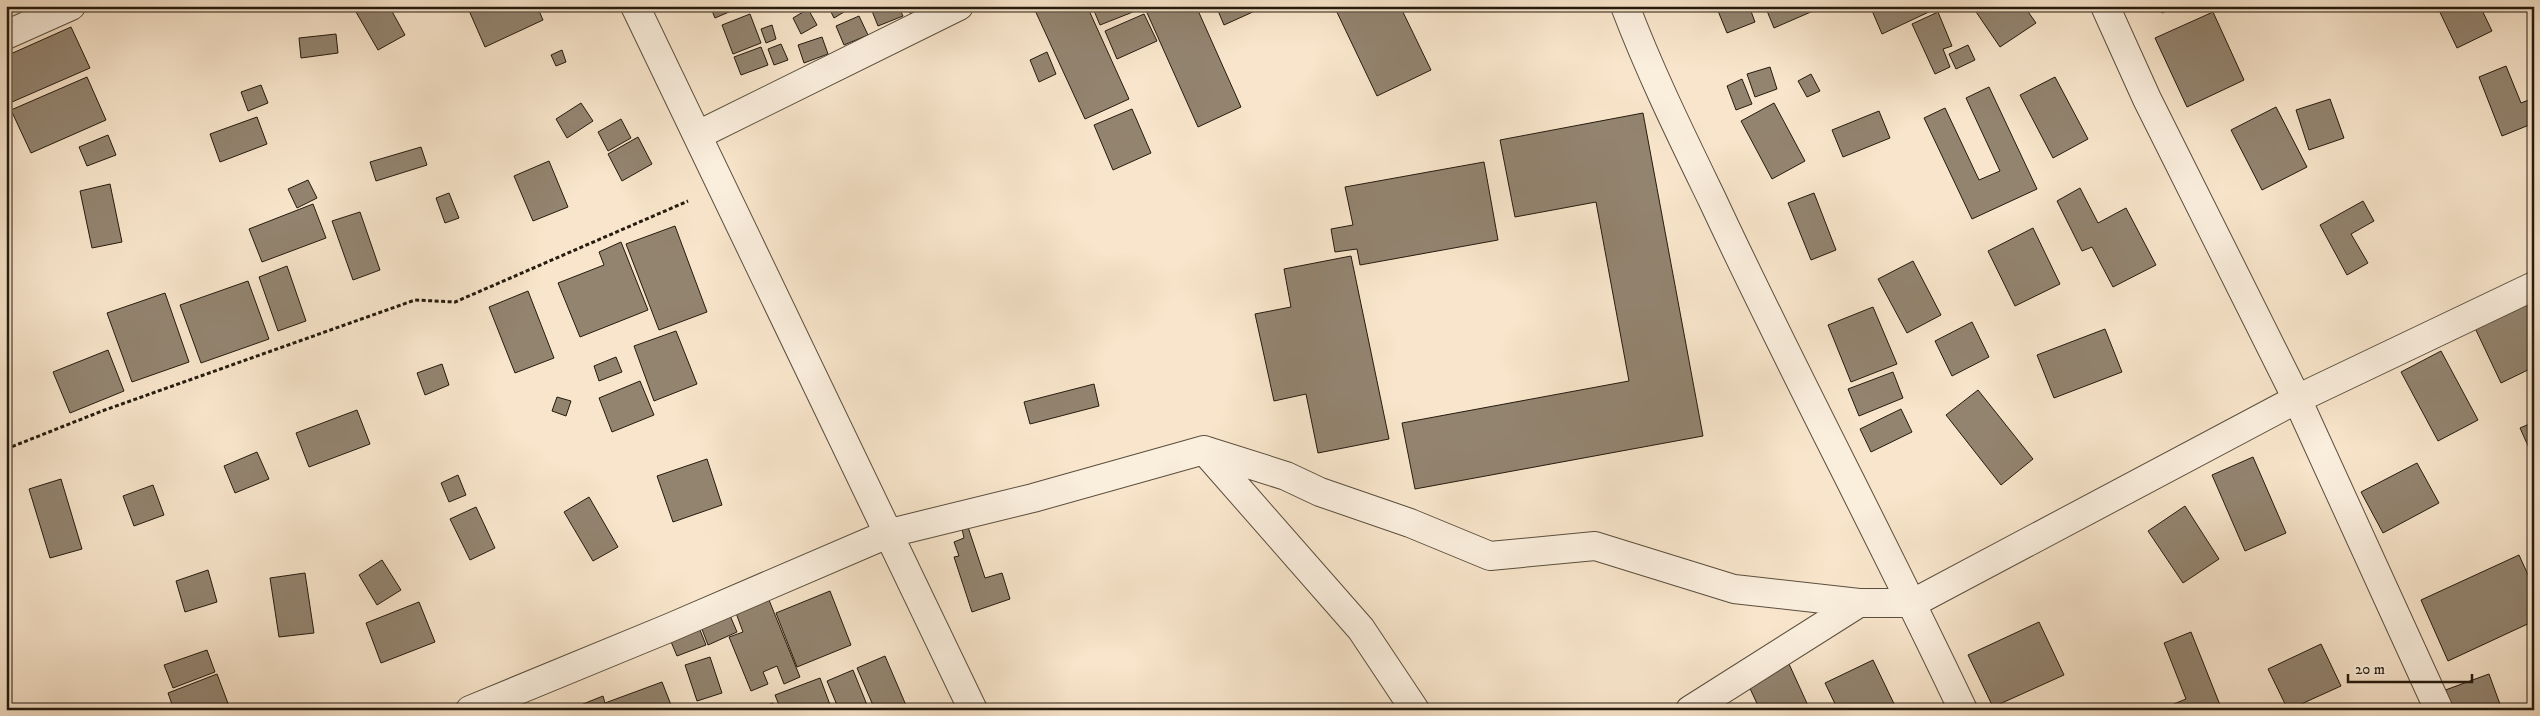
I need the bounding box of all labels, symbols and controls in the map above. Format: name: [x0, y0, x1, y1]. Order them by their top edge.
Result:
scale bar: [2348, 651, 2471, 683]
text: 20 m: [2355, 660, 2385, 679]

